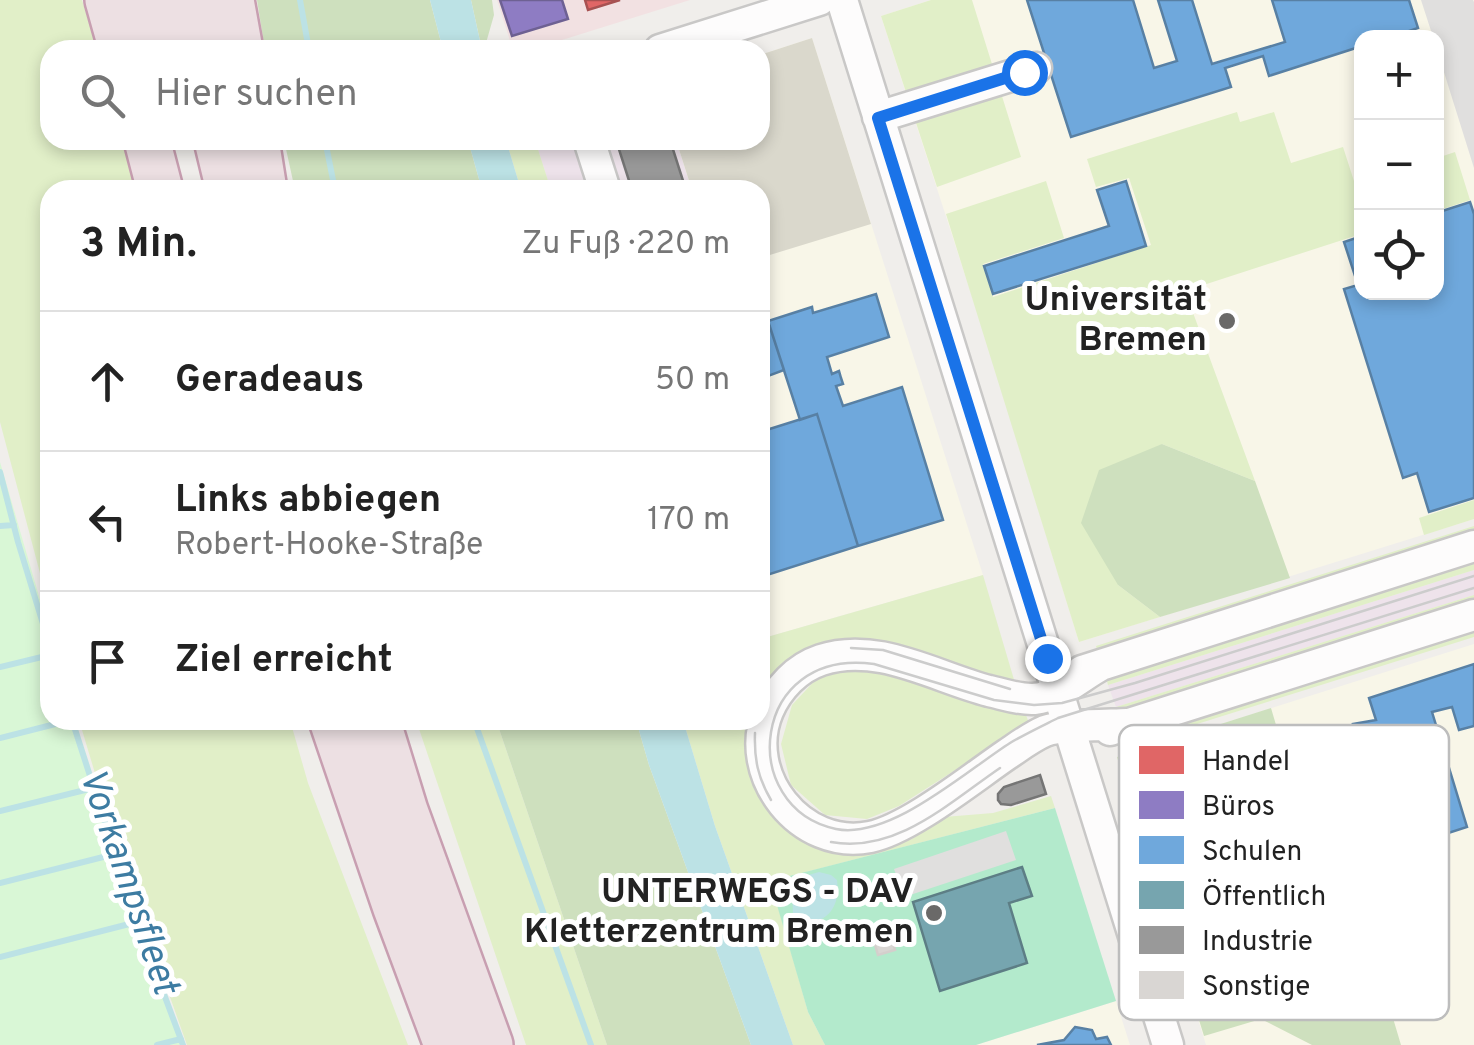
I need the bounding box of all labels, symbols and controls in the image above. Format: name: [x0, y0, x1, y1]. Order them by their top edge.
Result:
map controls: [1354, 30, 1444, 300]
button: +: [1354, 30, 1444, 120]
search box: [40, 40, 770, 150]
route start: [1002, 50, 1048, 96]
icon: search: [75, 68, 130, 123]
text: Hier suchen: [155, 71, 358, 120]
button: −: [1354, 120, 1444, 210]
button: locate: [1354, 210, 1444, 300]
text: 3 Min.: [80, 219, 197, 272]
text: Zu Fuß · 220 m: [522, 225, 730, 265]
place label: Universität Bremen: [1025, 279, 1207, 363]
marker: Universität Bremen: [1216, 310, 1238, 332]
icon: ahead: [80, 354, 135, 409]
text: Geradeaus: [175, 357, 364, 406]
text: 50 m: [655, 361, 730, 401]
text: Links abbiegen: [175, 477, 441, 526]
icon: left: [80, 494, 135, 549]
text: 170 m: [647, 501, 730, 541]
text: Robert-Hooke-Straße: [175, 526, 483, 566]
icon: arrive: [80, 634, 135, 689]
route end: [1025, 636, 1071, 682]
text: Ziel erreicht: [175, 637, 393, 686]
legend: [1119, 725, 1449, 1020]
text: Handel: [1202, 745, 1290, 781]
water label: Vorkampsfleet: [65, 763, 189, 1004]
text: Büros: [1202, 790, 1275, 826]
text: Schulen: [1202, 835, 1302, 871]
place label: UNTERWEGS - DAV Kletterzentrum Bremen: [524, 871, 914, 955]
text: Öffentlich: [1202, 878, 1326, 916]
marker: UNTERWEGS - DAV Kletterzentrum Bremen: [923, 902, 945, 924]
text: Industrie: [1202, 925, 1313, 961]
text: Sonstige: [1202, 970, 1310, 1006]

